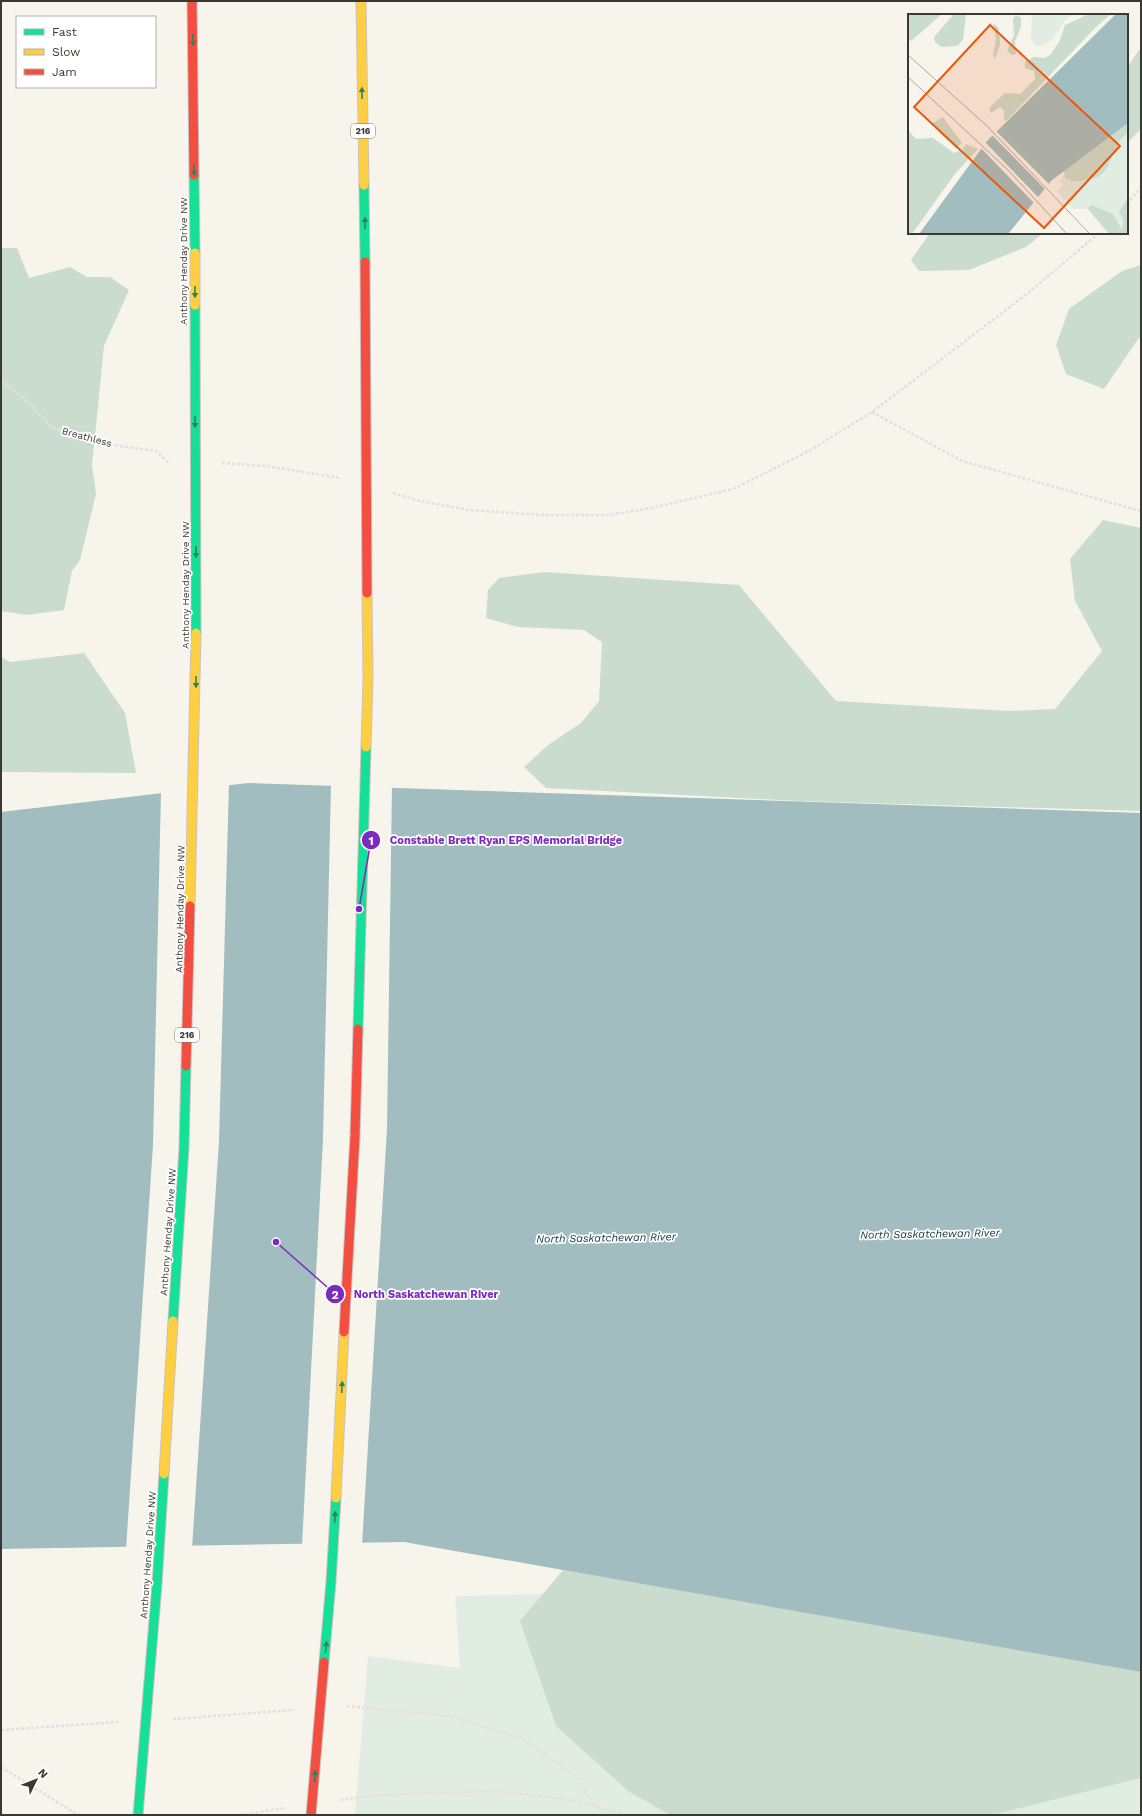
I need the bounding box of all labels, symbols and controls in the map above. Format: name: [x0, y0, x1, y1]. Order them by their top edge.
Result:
inset map: [908, 14, 1128, 234]
legend: [16, 16, 156, 88]
text: Fast: [52, 25, 77, 39]
one-way arrow: [190, 34, 196, 47]
text: Slow: [52, 45, 80, 59]
text: Jam: [52, 65, 77, 79]
one-way arrow: [359, 86, 365, 99]
road number: 216: [351, 124, 375, 138]
one-way arrow: [191, 164, 197, 177]
street label: Anthony Henday Drive NW: [178, 197, 189, 325]
one-way arrow: [361, 217, 368, 229]
one-way arrow: [192, 286, 198, 299]
one-way arrow: [192, 416, 198, 429]
street label: Breathless: [61, 425, 113, 449]
street label: Anthony Henday Drive NW: [180, 521, 191, 649]
one-way arrow: [193, 546, 199, 559]
one-way arrow: [193, 676, 199, 689]
callout: Constable Brett Ryan EPS Memorial Bridge: [361, 829, 630, 852]
text: 1: [368, 834, 374, 848]
text: Constable Brett Ryan EPS Memorial Bridge: [390, 834, 622, 847]
street label: Anthony Henday Drive NW: [173, 845, 187, 973]
road number: 216: [175, 1028, 199, 1042]
street label: Anthony Henday Drive NW: [158, 1167, 178, 1296]
water label: North Saskatchewan River: [860, 1226, 1001, 1242]
water label: North Saskatchewan River: [536, 1230, 677, 1246]
callout: North Saskatchewan River: [325, 1283, 506, 1306]
text: 2: [331, 1288, 339, 1302]
text: North Saskatchewan River: [354, 1288, 499, 1301]
one-way arrow: [338, 1381, 345, 1393]
street label: Anthony Henday Drive NW: [138, 1490, 158, 1619]
one-way arrow: [332, 1510, 338, 1523]
one-way arrow: [323, 1641, 329, 1653]
north arrow: [16, 1760, 56, 1800]
text: N: [35, 1766, 50, 1781]
one-way arrow: [311, 1770, 318, 1782]

